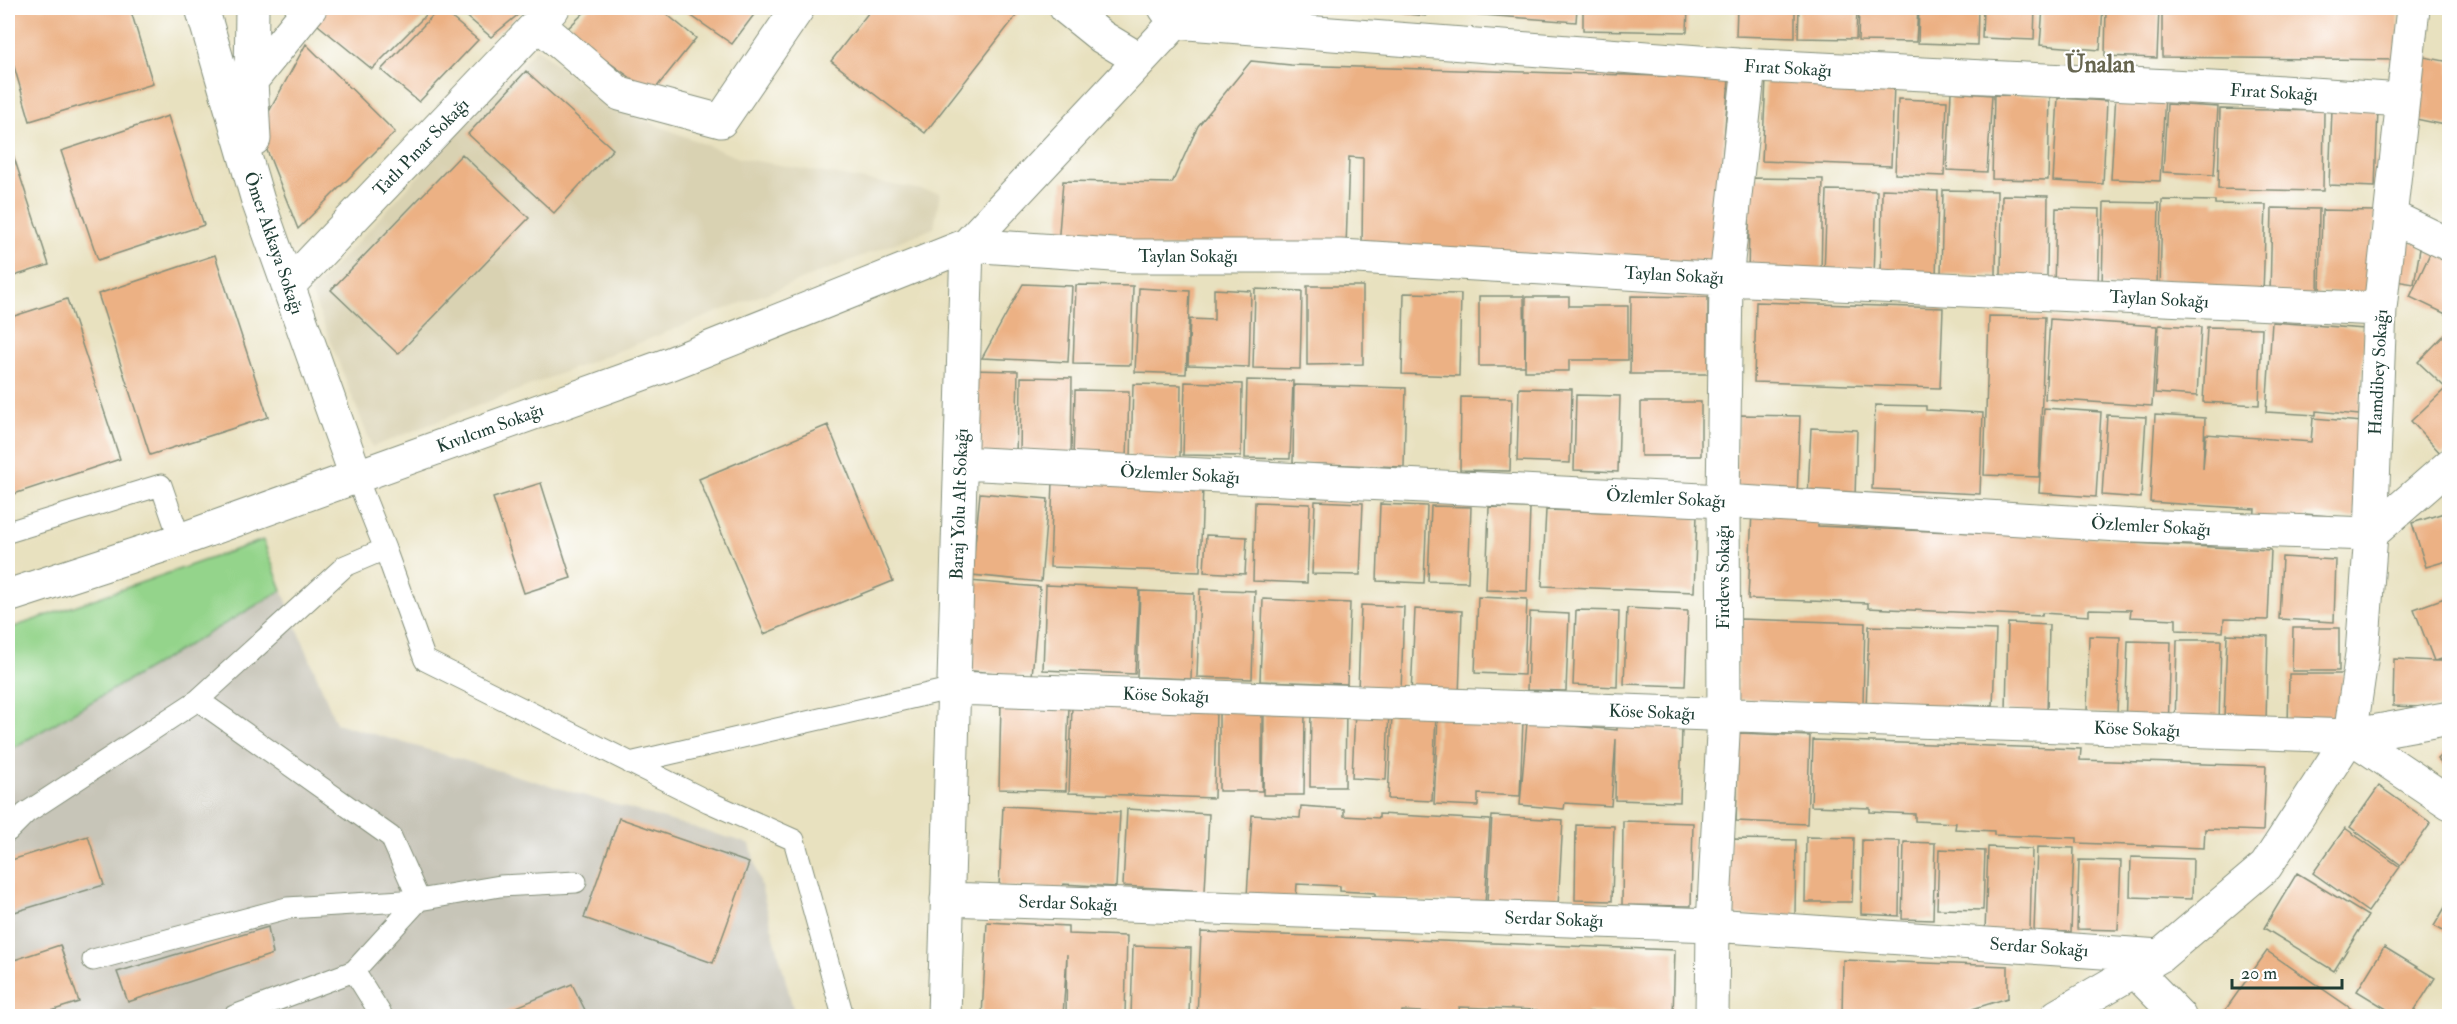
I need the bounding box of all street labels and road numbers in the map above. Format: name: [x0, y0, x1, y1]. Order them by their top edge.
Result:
street label: Fırat Sokağı: [1743, 55, 1833, 82]
street label: Fırat Sokağı: [2229, 79, 2319, 106]
street label: Tatlı Pınar Sokağı: [368, 93, 474, 202]
street label: Ömer Akkaya Sokağı: [238, 169, 309, 318]
street label: Taylan Sokağı: [1138, 245, 1238, 268]
street label: Taylan Sokağı: [1624, 261, 1725, 290]
street label: Taylan Sokağı: [2109, 285, 2210, 314]
street label: Hamdibey Sokağı: [2364, 308, 2393, 435]
street label: Kıvılcım Sokağı: [433, 398, 547, 458]
street label: Baraj Yolu Alt Sokağı: [945, 428, 974, 580]
street label: Özlemler Sokağı: [1119, 460, 1241, 489]
street label: Özlemler Sokağı: [1605, 484, 1727, 513]
street label: Özlemler Sokağı: [2090, 512, 2212, 541]
street label: Firdevs Sokağı: [1712, 524, 1735, 629]
street label: Köse Sokağı: [1122, 682, 1210, 709]
street label: Köse Sokağı: [1608, 699, 1696, 726]
street label: Köse Sokağı: [2093, 716, 2181, 743]
street label: Serdar Sokağı: [1018, 890, 1118, 917]
street label: Serdar Sokağı: [1504, 906, 1604, 933]
street label: Serdar Sokağı: [1989, 933, 2089, 962]

